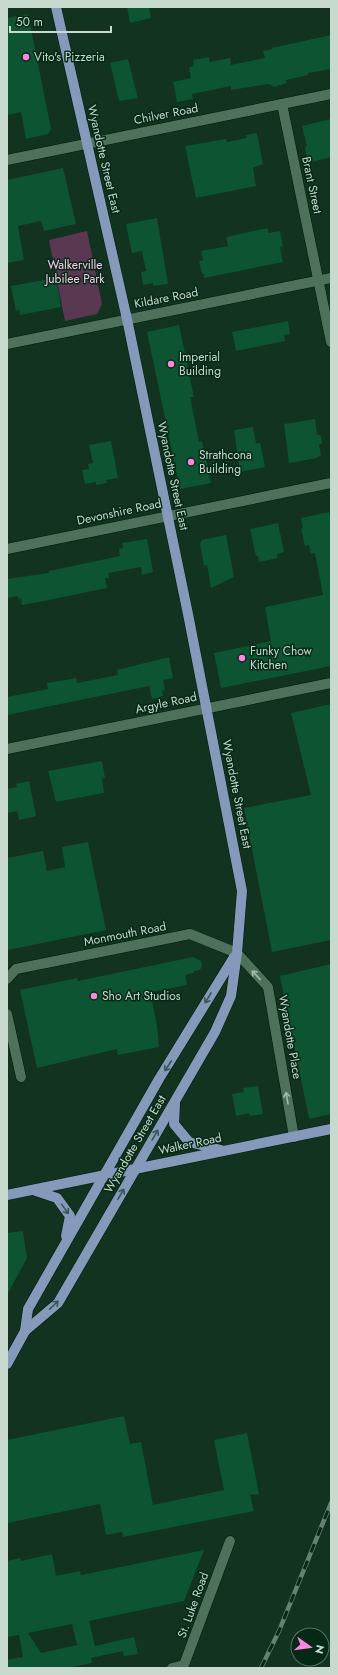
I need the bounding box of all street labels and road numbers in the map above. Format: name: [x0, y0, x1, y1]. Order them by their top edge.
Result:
street label: Chilver Road: [132, 99, 200, 129]
street label: Wyandotte Street East: [83, 103, 125, 215]
street label: Brant Street: [297, 155, 327, 215]
street label: Kildare Road: [132, 283, 200, 313]
street label: Wyandotte Street East: [153, 420, 193, 532]
street label: Devonshire Road: [75, 494, 163, 530]
street label: Argyle Road: [134, 688, 198, 718]
street label: Wyandotte Street East: [218, 738, 256, 850]
street label: Monmouth Road: [82, 917, 168, 951]
street label: Wyandotte Place: [274, 993, 306, 1081]
street label: Wyandotte Street East: [100, 1092, 170, 1196]
street label: Walker Road: [157, 1129, 223, 1159]
street label: St. Luke Road: [173, 1570, 213, 1640]

